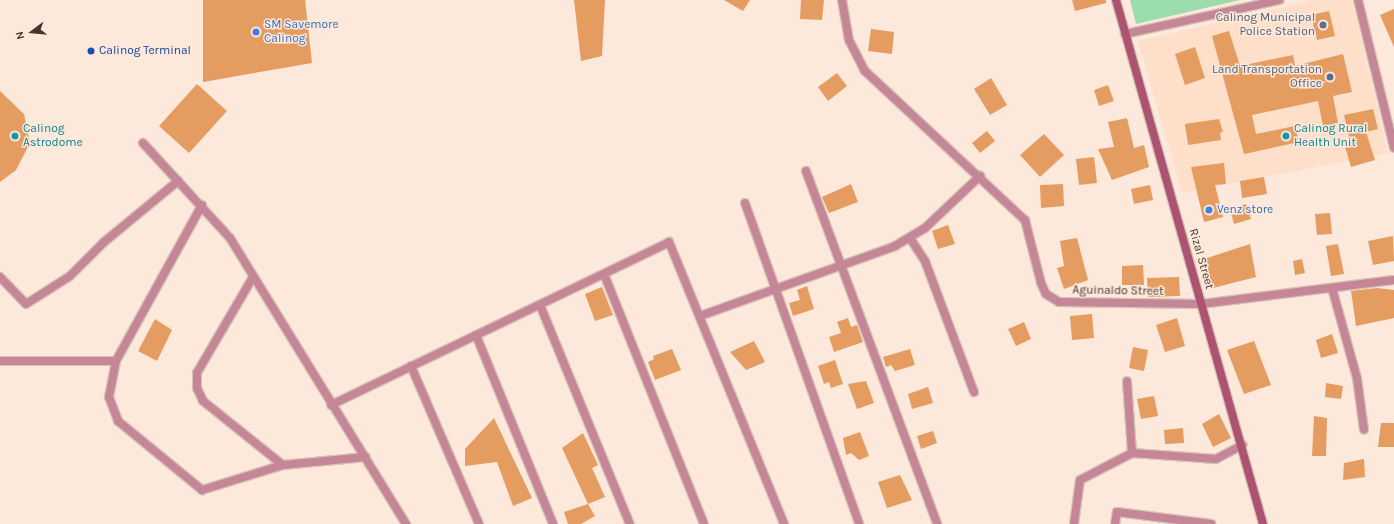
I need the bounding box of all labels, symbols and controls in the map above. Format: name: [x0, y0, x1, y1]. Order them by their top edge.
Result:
place label: Calinog Municipal Police Station: [1216, 11, 1315, 39]
north arrow: [12, 12, 52, 52]
place label: SM Savemore Calinog: [264, 18, 339, 46]
marker: Calinog Municipal Police Station: [1318, 20, 1328, 30]
marker: SM Savemore Calinog: [251, 27, 261, 37]
text: N: [13, 30, 27, 41]
place label: Calinog Terminal: [99, 44, 191, 58]
marker: Calinog Terminal: [86, 46, 96, 56]
place label: Land Transportation Office: [1212, 63, 1322, 91]
marker: Land Transportation Office: [1325, 72, 1335, 82]
place label: Calinog Astrodome: [23, 122, 83, 150]
place label: Calinog Rural Health Unit: [1294, 122, 1367, 150]
marker: Calinog Astrodome: [10, 131, 20, 141]
marker: Calinog Rural Health Unit: [1281, 131, 1291, 141]
place label: Venz store: [1217, 203, 1273, 217]
marker: Venz store: [1204, 205, 1214, 215]
street label: Rizal Street: [1185, 227, 1217, 291]
street label: Aguinaldo Street: [1072, 283, 1164, 299]

